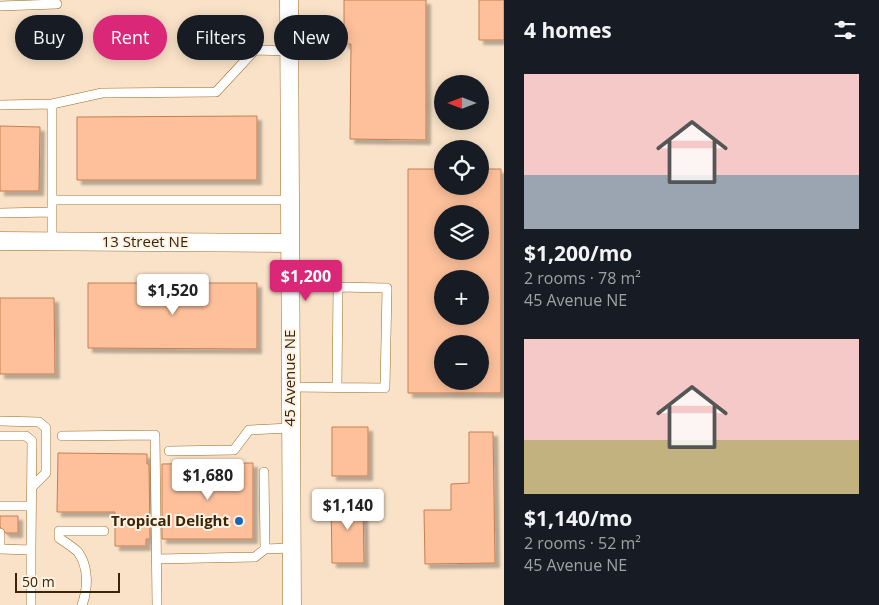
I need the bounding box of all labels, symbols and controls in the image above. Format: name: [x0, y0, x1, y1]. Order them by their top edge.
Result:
chip: Buy: [15, 15, 83, 60]
chip: Rent: [93, 15, 167, 60]
chip: Filters: [177, 15, 264, 60]
chip: New: [274, 15, 348, 60]
text: 4 homes: [524, 16, 612, 44]
icon: filters: [831, 16, 859, 44]
north arrow: [434, 75, 489, 130]
map controls: [434, 75, 489, 390]
icon: home: [647, 107, 737, 197]
button: locate: [434, 140, 489, 195]
button: layers: [434, 205, 489, 260]
street label: 13 Street NE: [102, 231, 188, 251]
text: $1,200/mo: [524, 239, 632, 267]
pin: $1,200: [265, 260, 347, 302]
text: $1,200: [281, 265, 331, 287]
text: 2 rooms · 78 m²: [524, 267, 641, 289]
button: +: [434, 270, 489, 325]
pin: $1,520: [132, 274, 214, 316]
text: $1,520: [148, 279, 198, 301]
text: 45 Avenue NE: [524, 289, 627, 311]
street label: 45 Avenue NE: [279, 330, 299, 426]
button: −: [434, 335, 489, 390]
icon: home: [647, 372, 737, 462]
pin: $1,680: [167, 458, 249, 501]
text: $1,680: [183, 464, 233, 486]
pin: $1,140: [307, 488, 389, 531]
text: $1,140: [323, 494, 373, 516]
text: $1,140/mo: [524, 504, 632, 532]
place label: Tropical Delight: [111, 510, 229, 530]
marker: Tropical Delight: [233, 515, 245, 527]
text: 2 rooms · 52 m²: [524, 532, 641, 554]
text: 45 Avenue NE: [524, 554, 627, 576]
scale bar: [15, 570, 120, 593]
text: 50 m: [22, 572, 55, 591]

